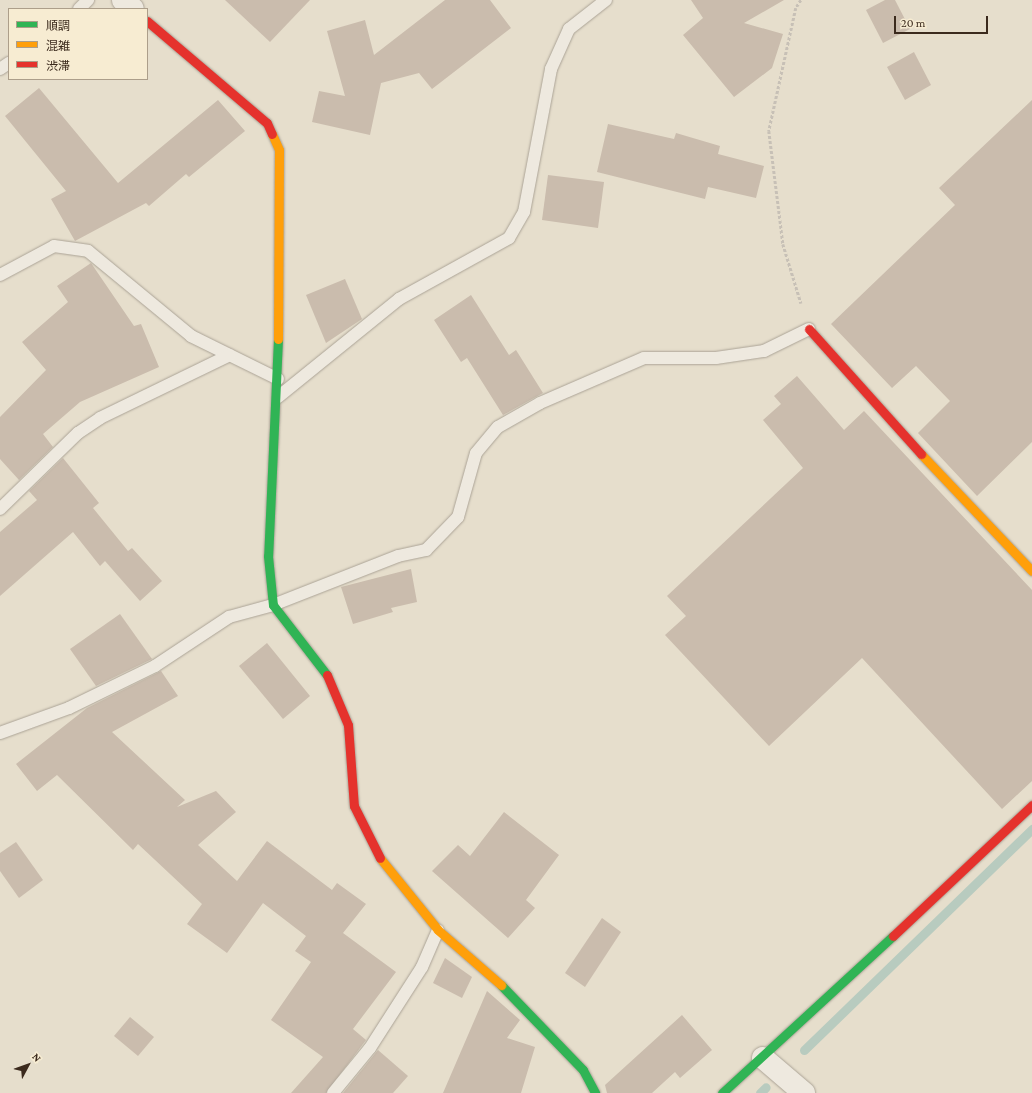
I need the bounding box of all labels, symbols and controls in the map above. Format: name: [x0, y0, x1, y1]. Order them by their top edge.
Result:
legend: [8, 8, 148, 80]
scale bar: [896, 8, 990, 34]
text: 20 m: [901, 16, 925, 30]
text: 順調: [46, 19, 70, 33]
text: 混雑: [46, 39, 70, 53]
text: 渋滞: [46, 59, 70, 73]
north arrow: [8, 1045, 48, 1085]
text: N: [30, 1050, 44, 1064]

